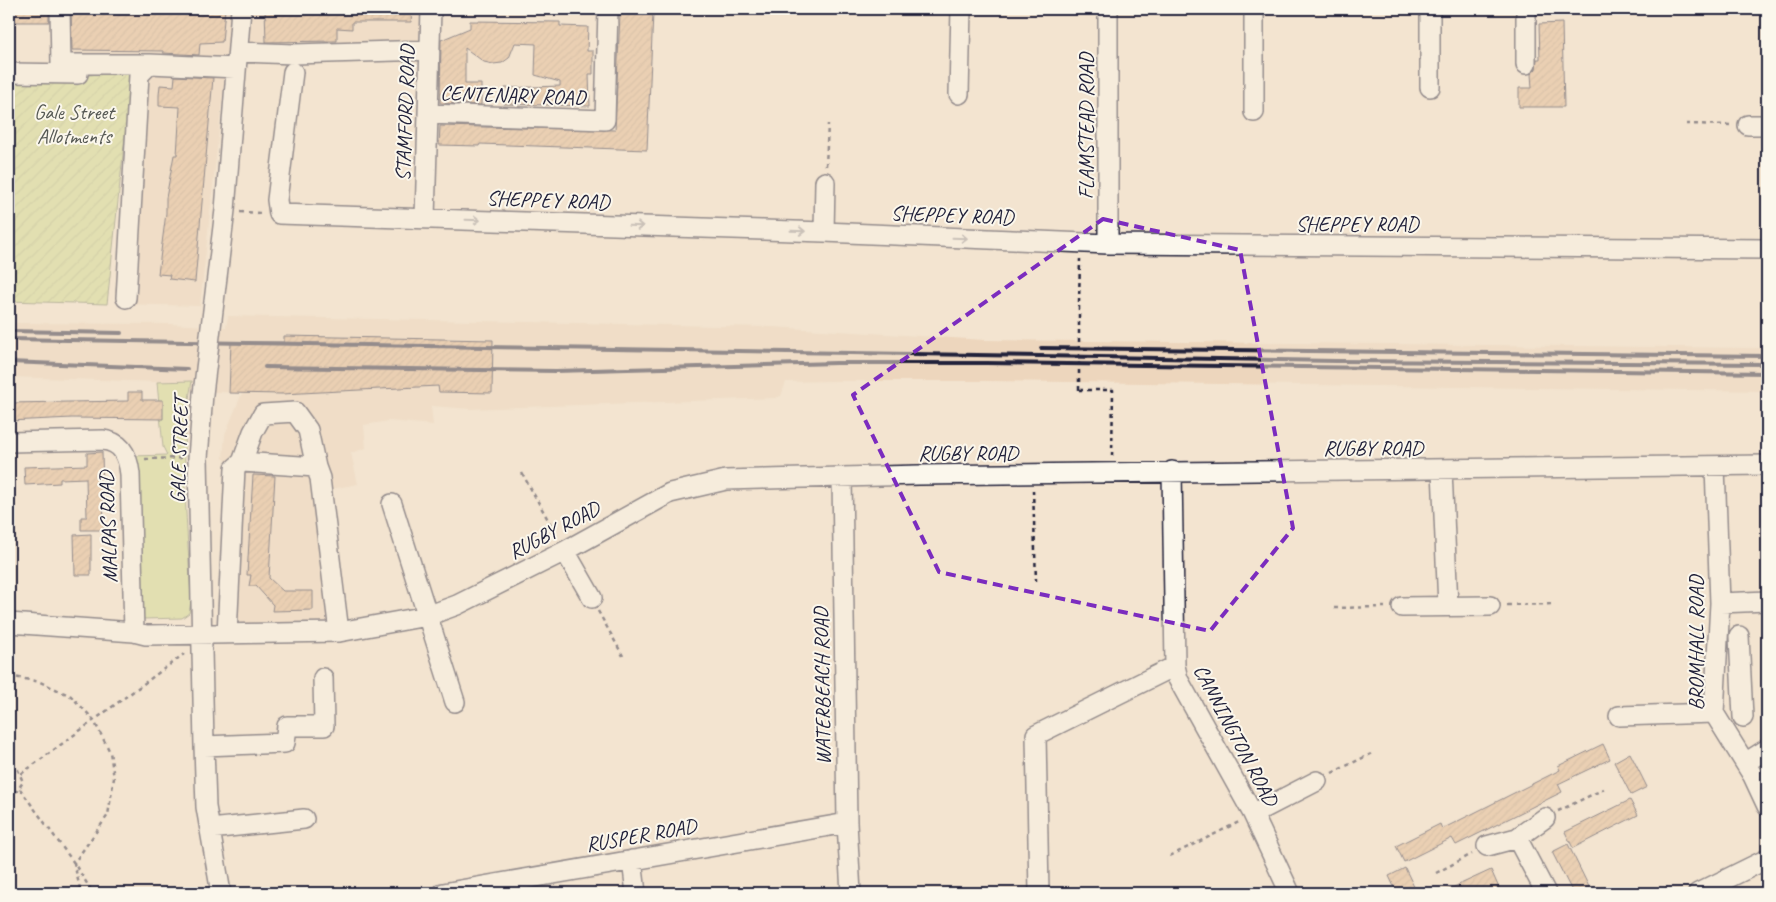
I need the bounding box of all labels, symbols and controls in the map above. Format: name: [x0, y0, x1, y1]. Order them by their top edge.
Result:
street label: STAMFORD ROAD: [390, 43, 420, 182]
street label: FLAMSTEAD ROAD: [1073, 51, 1099, 199]
street label: CENTENARY ROAD: [440, 79, 588, 111]
park label: Gale Street Allotments: [34, 99, 116, 149]
street label: SHEPPEY ROAD: [486, 185, 612, 215]
street label: SHEPPEY ROAD: [890, 200, 1016, 230]
street label: SHEPPEY ROAD: [1296, 211, 1420, 237]
one-way arrow: [465, 215, 481, 225]
one-way arrow: [627, 221, 643, 230]
one-way arrow: [790, 226, 806, 236]
one-way arrow: [952, 233, 968, 242]
street label: GALE STREET: [164, 391, 194, 504]
street label: RUGBY ROAD: [1323, 435, 1425, 461]
street label: RUGBY ROAD: [918, 440, 1020, 466]
street label: MALPAS ROAD: [93, 469, 123, 583]
street label: RUGBY ROAD: [504, 494, 606, 565]
street label: BROMHALL ROAD: [1683, 574, 1709, 711]
street label: WATERBEACH ROAD: [808, 605, 836, 765]
street label: CANNINGTON ROAD: [1188, 660, 1285, 812]
street label: RUSPER ROAD: [584, 812, 700, 857]

